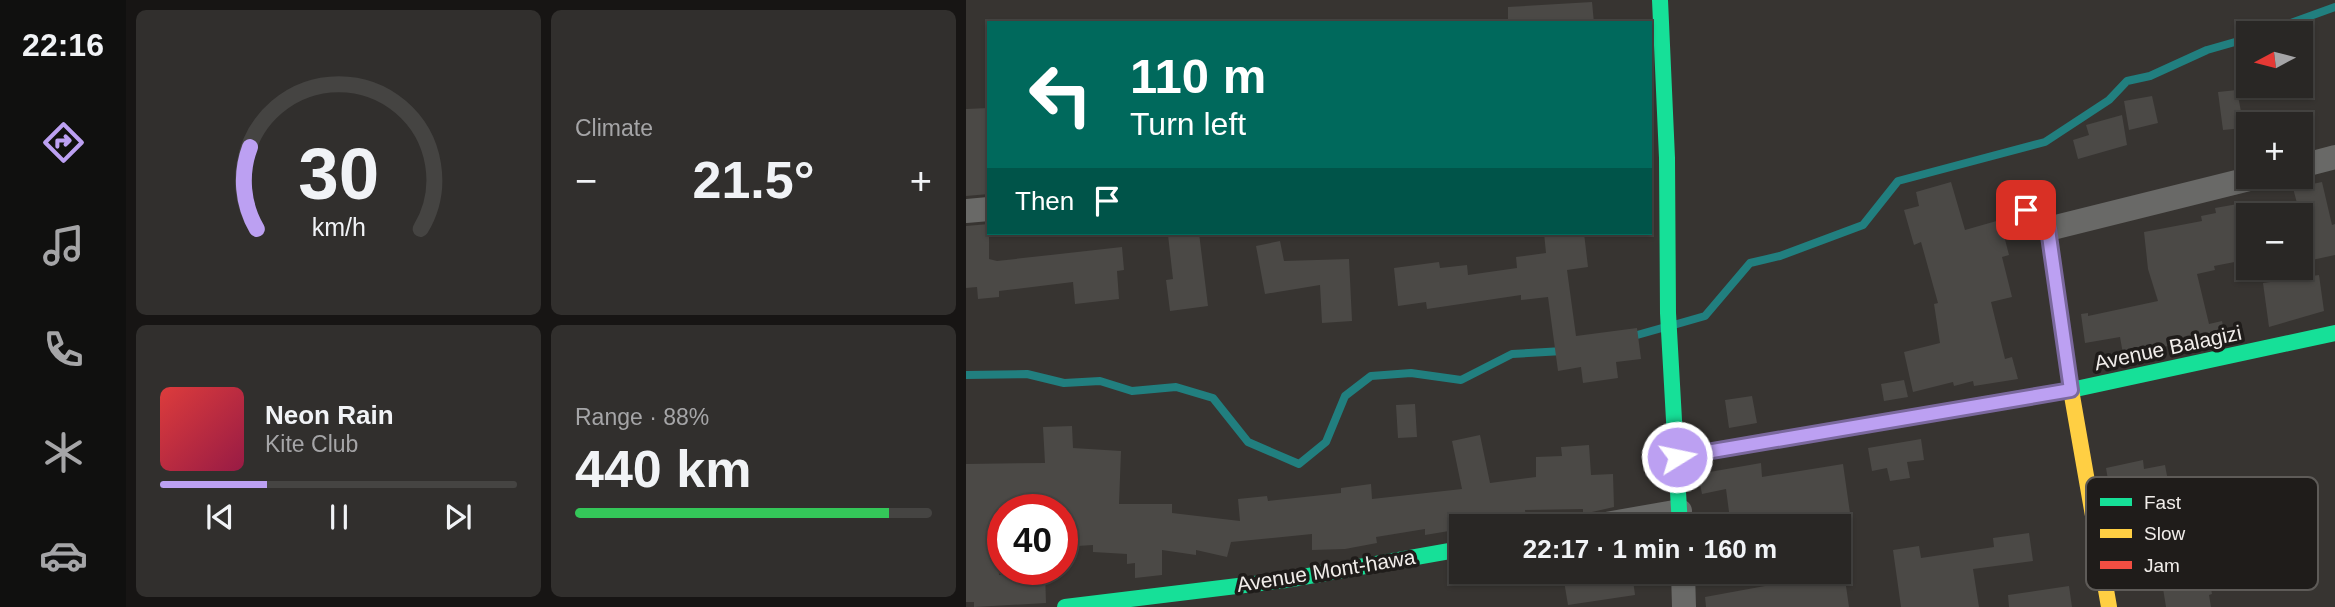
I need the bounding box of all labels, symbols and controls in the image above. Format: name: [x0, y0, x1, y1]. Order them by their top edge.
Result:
north arrow: [2236, 21, 2314, 98]
map controls: [2236, 21, 2313, 280]
text: 22:16: [22, 27, 104, 63]
icon: left: [1015, 49, 1106, 140]
text: 110 m: [1130, 49, 1266, 103]
text: Turn left: [1130, 106, 1246, 142]
button: +: [2236, 112, 2313, 189]
text: Climate: [575, 115, 653, 141]
icon: directions: [39, 118, 88, 167]
text: 30: [298, 133, 379, 214]
text: 21.5°: [692, 151, 815, 209]
text: −: [575, 160, 597, 202]
text: +: [910, 160, 932, 202]
pin: [1996, 180, 2056, 240]
icon: arrive: [1088, 182, 1126, 220]
text: Then: [1015, 186, 1074, 216]
icon: arrive: [2007, 191, 2045, 229]
button: −: [2236, 203, 2313, 280]
text: km/h: [311, 212, 366, 240]
icon: music: [39, 221, 88, 270]
street label: Avenue Balagizi: [2092, 321, 2244, 374]
icon: phone: [39, 325, 88, 374]
text: Neon Rain: [265, 400, 394, 430]
text: Range · 88%: [575, 404, 709, 430]
position arrow: [1640, 420, 1714, 494]
icon: climate: [39, 428, 88, 477]
text: Kite Club: [265, 431, 358, 457]
text: 440 km: [575, 440, 751, 498]
legend: [2086, 477, 2318, 590]
text: Fast: [2144, 492, 2182, 513]
speed limit sign: 40: [987, 494, 1078, 585]
icon: previous: [201, 498, 239, 536]
icon: pause: [320, 498, 358, 536]
icon: next: [439, 498, 477, 536]
text: Slow: [2144, 523, 2185, 544]
icon: car: [39, 531, 88, 580]
text: 22:17 · 1 min · 160 m: [1523, 534, 1777, 564]
street label: Avenue Mont-hawa: [1235, 545, 1417, 596]
text: Jam: [2144, 555, 2180, 576]

